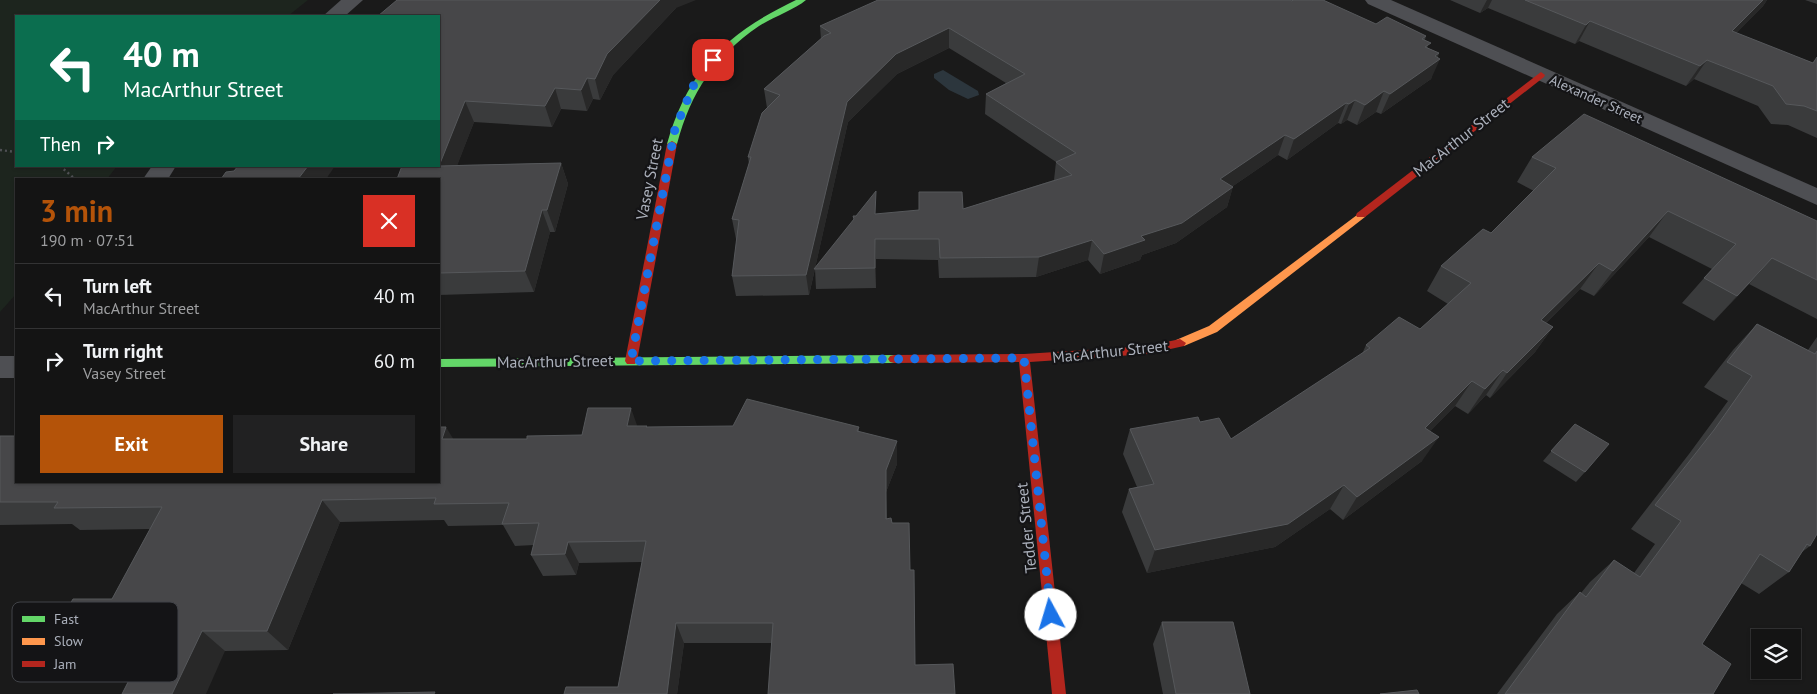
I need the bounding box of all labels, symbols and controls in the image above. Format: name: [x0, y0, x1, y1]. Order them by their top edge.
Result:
text: 40 m: [123, 31, 200, 77]
icon: left: [40, 35, 105, 100]
pin: [692, 39, 734, 81]
icon: arrive: [699, 46, 727, 74]
street label: Alexander Street: [1547, 70, 1645, 128]
text: MacArthur Street: [123, 75, 283, 103]
street label: MacArthur Street: [1409, 93, 1513, 181]
icon: right: [91, 130, 119, 158]
text: Then: [40, 132, 81, 156]
street label: Vasey Street: [631, 136, 667, 223]
text: 3 min: [40, 191, 113, 230]
button: close: [363, 195, 415, 247]
text: 190 m · 07:51: [40, 230, 135, 250]
text: Turn left: [83, 274, 152, 298]
icon: left: [40, 282, 68, 310]
text: 40 m: [374, 284, 415, 308]
text: MacArthur Street: [83, 298, 199, 318]
street label: MacArthur Street: [1051, 335, 1170, 367]
text: Turn right: [83, 339, 163, 363]
icon: right: [40, 347, 68, 375]
text: 60 m: [374, 349, 415, 373]
street label: MacArthur Street: [497, 350, 614, 372]
text: Vasey Street: [83, 363, 166, 383]
button: Exit: [40, 415, 223, 473]
button: Share: [233, 415, 415, 473]
street label: Tedder Street: [1011, 481, 1041, 574]
position arrow: [1024, 588, 1076, 640]
legend: [12, 602, 178, 682]
text: Fast: [54, 610, 79, 628]
map controls: [1751, 629, 1801, 679]
button: layers: [1751, 629, 1801, 679]
text: Slow: [54, 632, 84, 650]
text: Jam: [53, 655, 76, 673]

